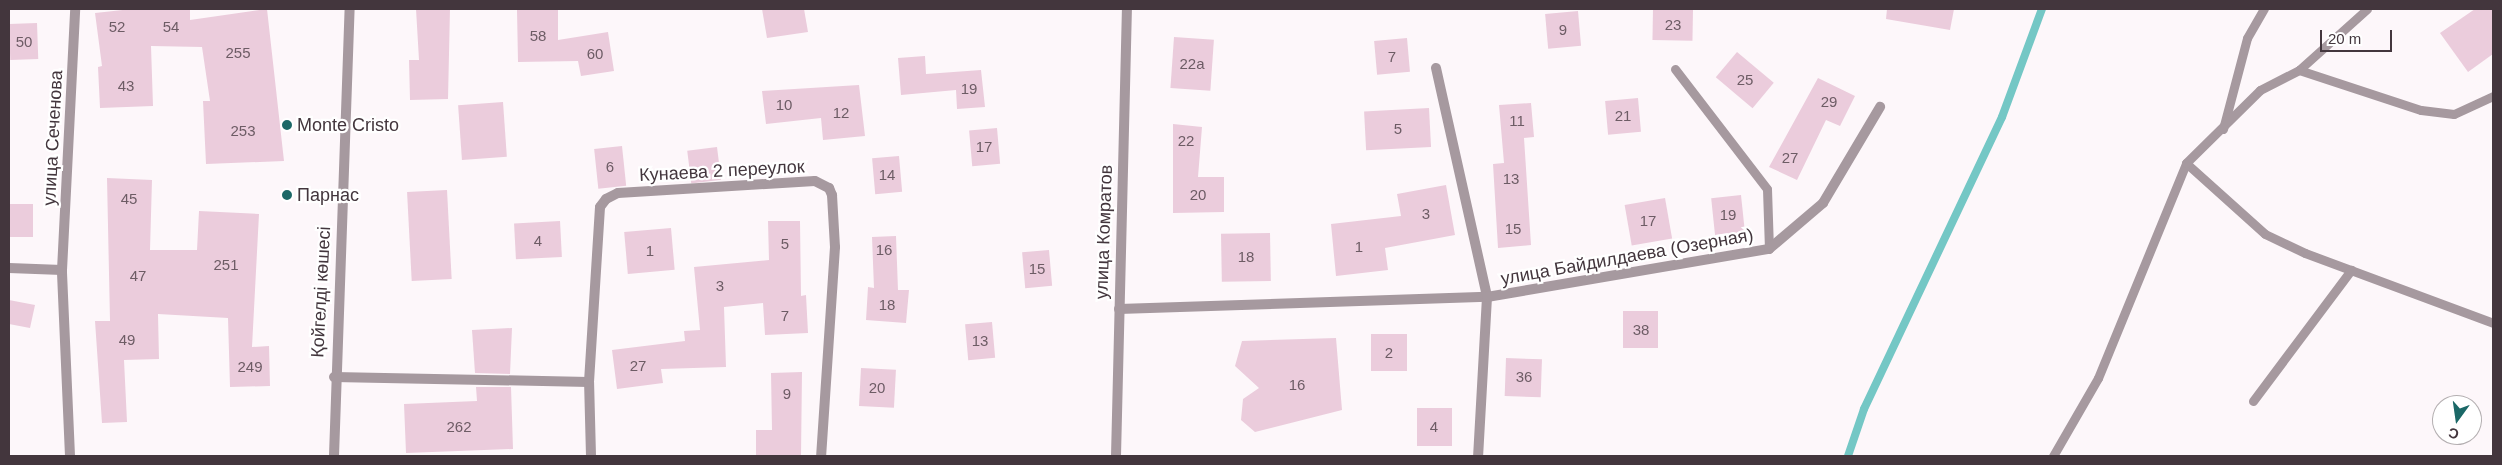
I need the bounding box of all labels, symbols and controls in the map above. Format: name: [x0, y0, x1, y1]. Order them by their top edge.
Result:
house number: 23: [1665, 16, 1681, 34]
house number: 52: [109, 18, 125, 36]
house number: 54: [163, 18, 179, 36]
scale bar: [2322, 20, 2394, 52]
house number: 9: [1559, 21, 1567, 39]
house number: 58: [530, 27, 546, 45]
text: 20 m: [2328, 30, 2361, 47]
house number: 50: [16, 33, 32, 51]
house number: 255: [225, 44, 251, 62]
house number: 60: [587, 45, 603, 63]
house number: 7: [1388, 48, 1396, 66]
house number: 22а: [1179, 55, 1205, 73]
street label: улица Сеченова: [39, 70, 67, 206]
house number: 25: [1737, 71, 1753, 89]
house number: 43: [118, 77, 134, 95]
house number: 19: [961, 80, 977, 98]
house number: 29: [1821, 93, 1837, 111]
house number: 10: [776, 96, 792, 114]
house number: 12: [833, 104, 849, 122]
house number: 21: [1615, 107, 1631, 125]
house number: 11: [1509, 112, 1525, 130]
place label: Monte Cristo: [297, 114, 399, 136]
marker: Monte Cristo: [281, 119, 293, 131]
house number: 5: [1394, 120, 1402, 138]
house number: 253: [230, 122, 256, 140]
house number: 22: [1178, 132, 1194, 150]
house number: 17: [976, 138, 992, 156]
house number: 27: [1782, 149, 1798, 167]
street label: Кунаева 2 переулок: [639, 156, 805, 186]
house number: 6: [606, 158, 614, 176]
street label: улица Комратов: [1091, 164, 1117, 300]
house number: 14: [879, 166, 895, 184]
house number: 13: [1503, 170, 1519, 188]
place label: Парнас: [297, 184, 359, 206]
house number: 20: [1190, 186, 1206, 204]
marker: Парнас: [281, 189, 293, 201]
house number: 45: [121, 190, 137, 208]
house number: 3: [1422, 205, 1430, 223]
house number: 19: [1720, 206, 1736, 224]
house number: 17: [1640, 212, 1656, 230]
house number: 15: [1505, 220, 1521, 238]
street label: улица Байдилдаева (Озерная): [1499, 224, 1755, 290]
street label: Қойгелді көшесі: [307, 226, 335, 358]
house number: 4: [534, 232, 542, 250]
house number: 5: [781, 235, 789, 253]
house number: 1: [1355, 238, 1363, 256]
house number: 16: [876, 241, 892, 259]
house number: 1: [646, 242, 654, 260]
house number: 18: [1238, 248, 1254, 266]
house number: 251: [213, 256, 239, 274]
house number: 15: [1029, 260, 1045, 278]
house number: 47: [130, 267, 146, 285]
house number: 3: [716, 277, 724, 295]
house number: 18: [879, 296, 895, 314]
house number: 7: [781, 307, 789, 325]
house number: 38: [1633, 321, 1649, 339]
house number: 49: [119, 331, 135, 349]
house number: 13: [972, 332, 988, 350]
house number: 2: [1385, 344, 1393, 362]
house number: 27: [630, 357, 646, 375]
house number: 249: [237, 358, 263, 376]
house number: 36: [1516, 368, 1532, 386]
house number: 16: [1289, 376, 1305, 394]
house number: 20: [869, 379, 885, 397]
house number: 9: [783, 385, 791, 403]
north arrow: [2432, 395, 2482, 445]
house number: 262: [446, 418, 472, 436]
house number: 4: [1430, 418, 1438, 436]
text: С: [2447, 425, 2460, 443]

